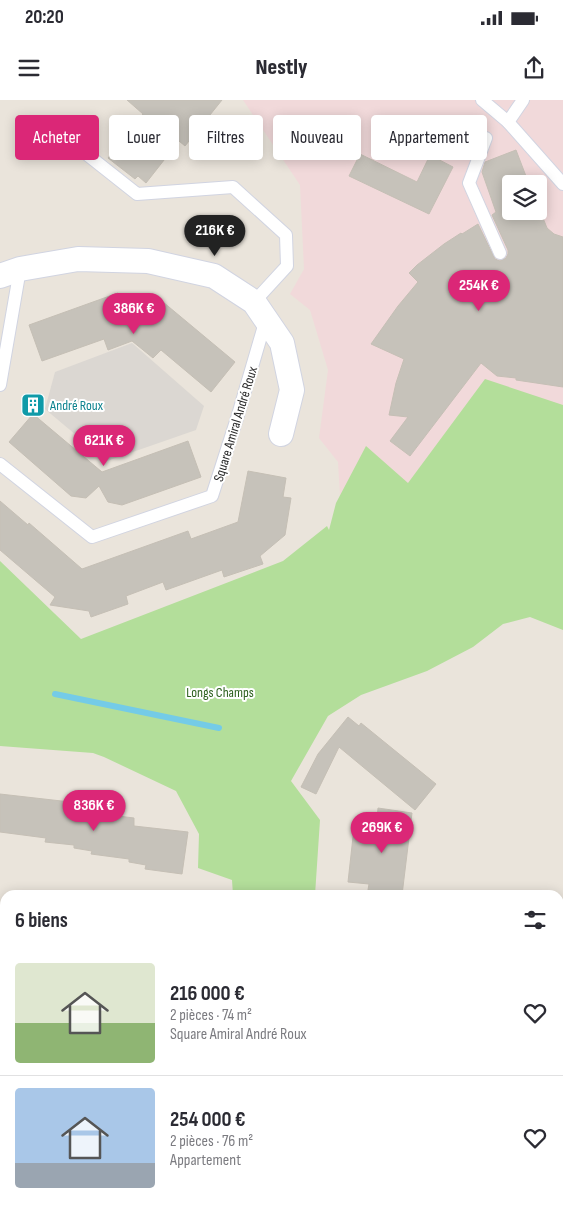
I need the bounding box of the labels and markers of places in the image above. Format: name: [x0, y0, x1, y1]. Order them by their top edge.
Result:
pin: 216K €: [174, 214, 256, 257]
pin: 254K €: [438, 270, 520, 312]
pin: 386K €: [93, 292, 175, 335]
building icon: André Roux: [20, 392, 46, 418]
place label: André Roux: [49, 397, 104, 414]
pin: 621K €: [63, 424, 145, 467]
pin: 836K €: [53, 790, 135, 832]
pin: 269K €: [341, 812, 423, 854]

